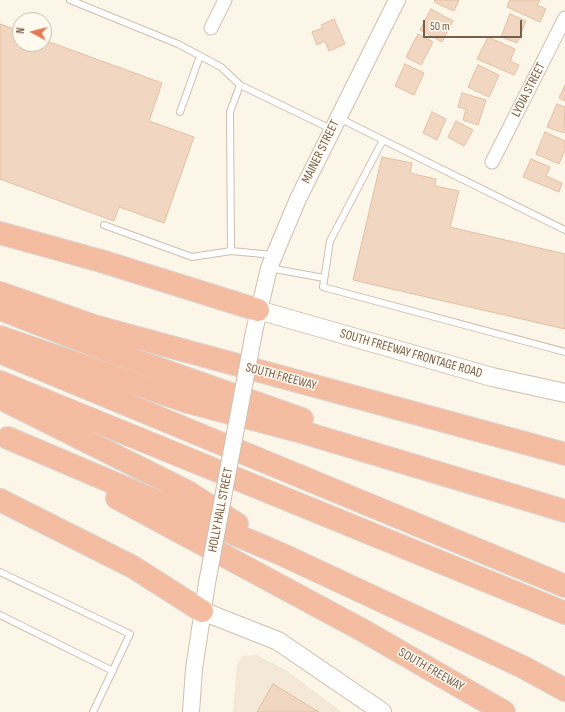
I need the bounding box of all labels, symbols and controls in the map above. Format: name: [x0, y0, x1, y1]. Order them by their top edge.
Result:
north arrow: [12, 12, 52, 52]
scale bar: [425, 12, 524, 38]
text: 50 m: [430, 19, 450, 34]
text: N: [14, 27, 27, 34]
street label: LYDIA STREET: [509, 60, 549, 120]
street label: MAINER STREET: [299, 118, 343, 186]
street label: SOUTH FREEWAY FRONTAGE ROAD: [338, 326, 484, 382]
street label: SOUTH FREEWAY: [244, 360, 318, 394]
street label: HOLLY HALL STREET: [205, 466, 237, 554]
street label: SOUTH FREEWAY: [396, 645, 466, 695]

